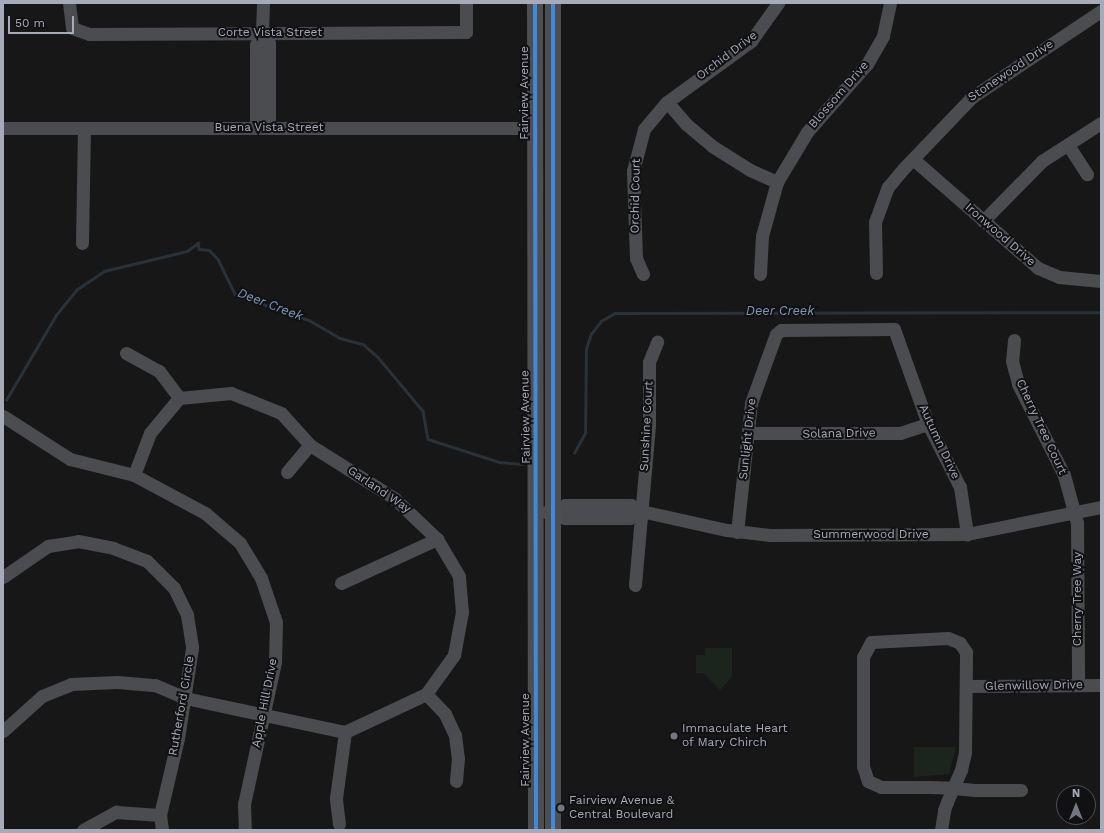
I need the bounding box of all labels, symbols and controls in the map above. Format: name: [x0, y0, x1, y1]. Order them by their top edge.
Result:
scale bar: [10, 8, 76, 34]
text: 50 m: [15, 16, 45, 30]
street label: Corte Vista Street: [217, 26, 323, 40]
street label: Orchid Drive: [694, 28, 760, 84]
street label: Stonewood Drive: [966, 37, 1056, 105]
street label: Fairview Avenue: [518, 46, 532, 140]
street label: Blossom Drive: [806, 59, 872, 131]
street label: Buena Vista Street: [214, 121, 324, 135]
street label: Orchid Court: [628, 158, 644, 234]
street label: Ironwood Drive: [962, 201, 1038, 269]
water label: Deer Creek: [235, 285, 305, 325]
water label: Deer Creek: [746, 303, 814, 319]
street label: Fairview Avenue: [518, 370, 534, 464]
street label: Cherry Tree Court: [1012, 377, 1070, 477]
street label: Sunshine Court: [637, 381, 657, 471]
street label: Sunlight Drive: [737, 397, 759, 481]
street label: Autumn Drive: [915, 403, 963, 481]
street label: Solana Drive: [802, 426, 876, 442]
street label: Garland Way: [344, 463, 414, 517]
street label: Summerwood Drive: [813, 528, 929, 542]
street label: Cherry Tree Way: [1071, 551, 1085, 647]
street label: Rutherford Circle: [166, 655, 198, 757]
street label: Apple Hill Drive: [249, 657, 281, 749]
street label: Glenwillow Drive: [985, 678, 1083, 694]
street label: Fairview Avenue: [519, 693, 533, 787]
place label: Immaculate Heart of Mary Chirch: [682, 722, 788, 750]
marker: Immaculate Heart of Mary Chirch: [669, 731, 679, 741]
north arrow: [1056, 785, 1096, 825]
text: N: [1072, 787, 1080, 800]
place label: Fairview Avenue & Central Boulevard: [569, 794, 675, 822]
marker: Fairview Avenue & Central Boulevard: [556, 803, 566, 813]

